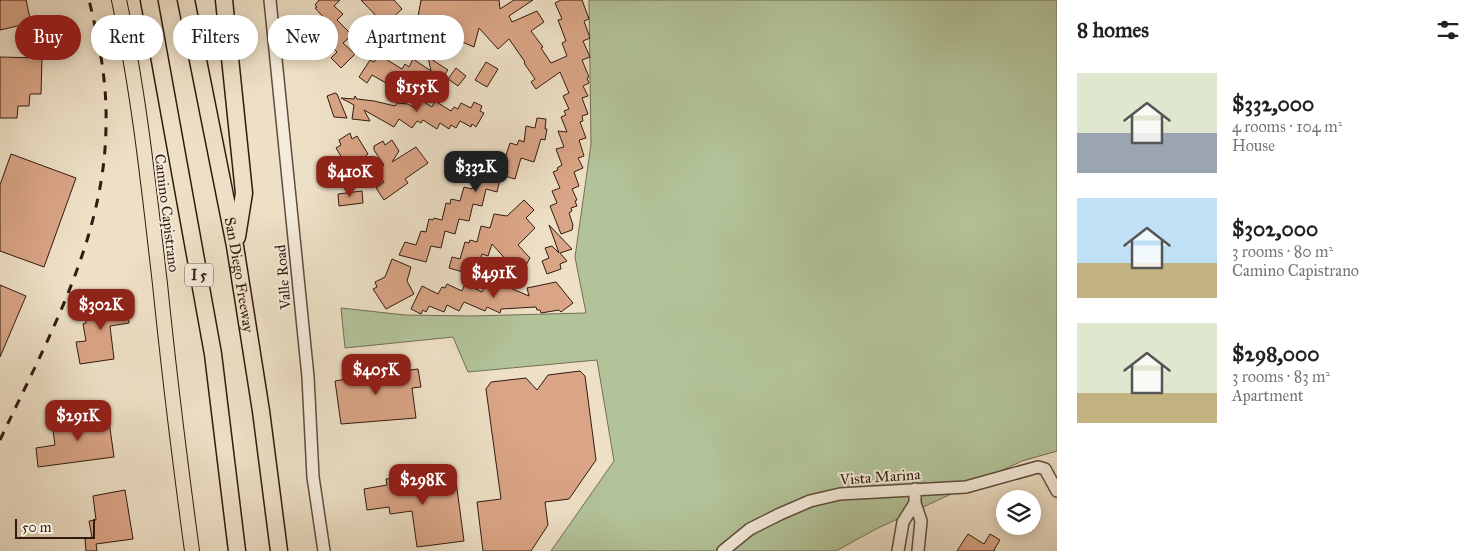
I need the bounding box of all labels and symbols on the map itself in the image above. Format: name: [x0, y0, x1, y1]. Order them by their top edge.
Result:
pin: $155K: [382, 70, 452, 113]
pin: $332K: [441, 150, 511, 193]
street label: Camino Capistrano: [151, 153, 183, 273]
pin: $410K: [315, 156, 385, 198]
street label: San Diego Freeway: [220, 216, 258, 335]
street label: Valle Road: [271, 243, 295, 311]
pin: $491K: [459, 256, 529, 299]
road number: I 5: [185, 264, 213, 286]
pin: $302K: [66, 288, 136, 331]
pin: $405K: [341, 354, 411, 396]
pin: $291K: [43, 400, 113, 442]
pin: $298K: [388, 464, 458, 506]
street label: Vista Marina: [838, 465, 922, 489]
scale bar: [15, 516, 95, 539]

